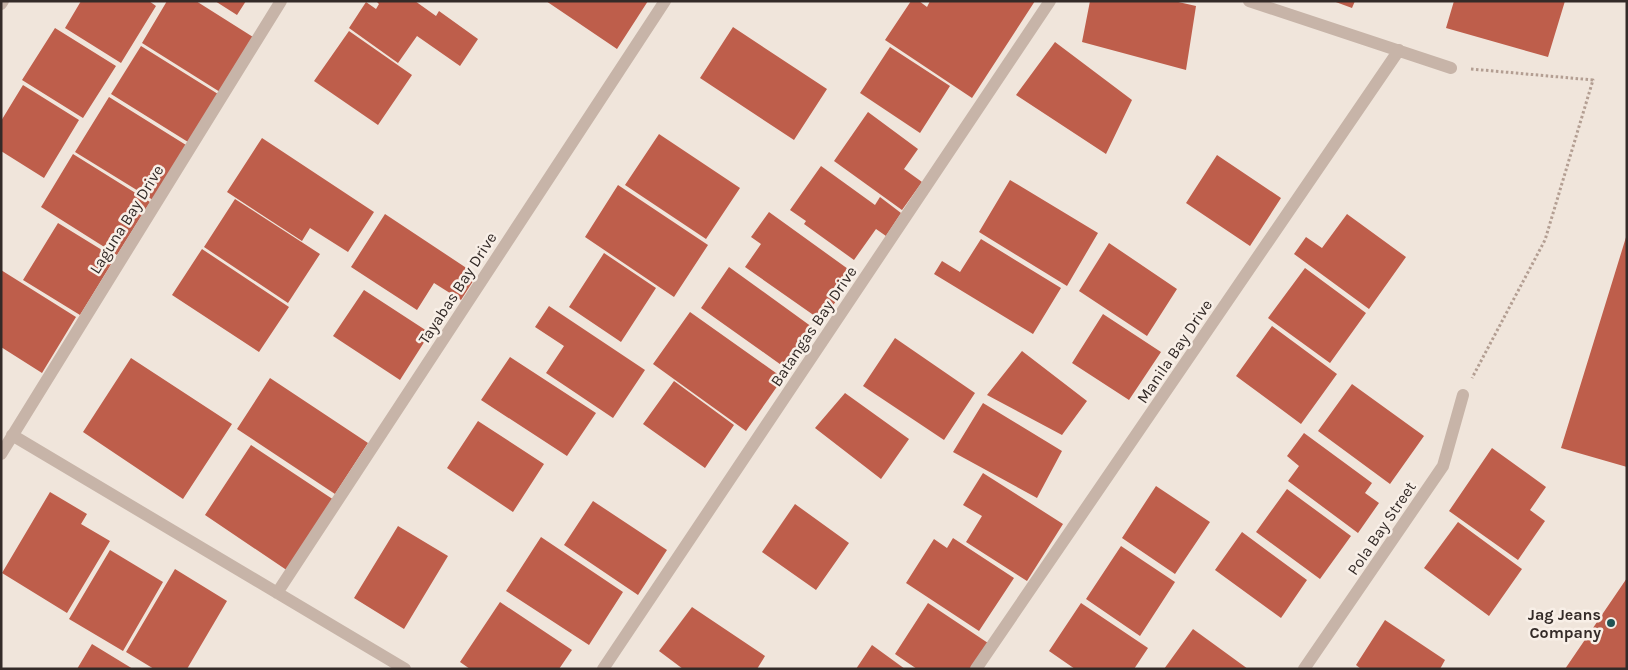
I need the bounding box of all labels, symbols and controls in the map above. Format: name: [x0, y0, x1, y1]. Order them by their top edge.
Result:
street label: Laguna Bay Drive: [85, 161, 168, 277]
street label: Tayabas Bay Drive: [414, 229, 501, 348]
street label: Batangas Bay Drive: [766, 263, 861, 390]
street label: Manila Bay Drive: [1133, 296, 1216, 407]
street label: Pola Bay Street: [1343, 478, 1420, 579]
place label: Jag Jeans Company: [1528, 605, 1601, 642]
marker: Jag Jeans Company: [1605, 617, 1617, 629]

